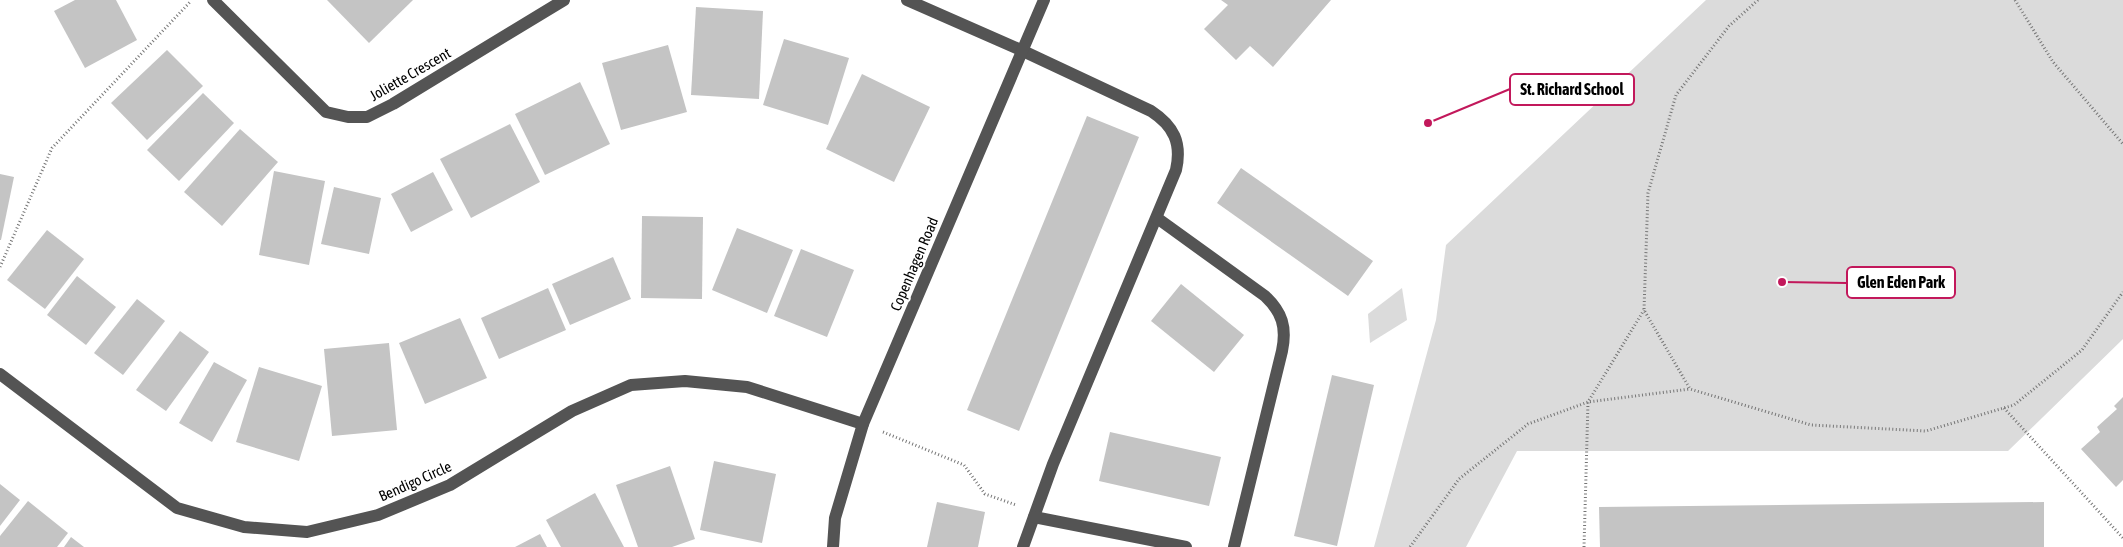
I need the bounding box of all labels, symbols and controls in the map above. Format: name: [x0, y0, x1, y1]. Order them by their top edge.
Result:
street label: Joliette Crescent: [366, 44, 454, 104]
callout: St. Richard School: [1510, 74, 1634, 105]
text: St. Richard School: [1520, 80, 1624, 98]
street label: Copenhagen Road: [887, 215, 941, 313]
callout: Glen Eden Park: [1847, 267, 1955, 298]
text: Glen Eden Park: [1857, 273, 1946, 291]
street label: Bendigo Circle: [376, 457, 454, 505]

